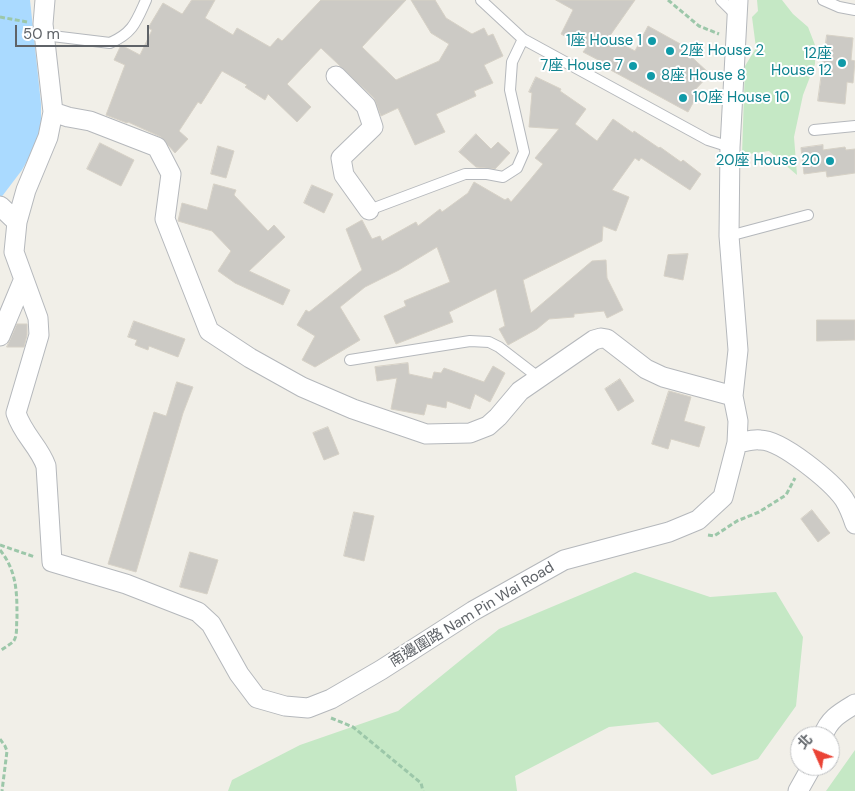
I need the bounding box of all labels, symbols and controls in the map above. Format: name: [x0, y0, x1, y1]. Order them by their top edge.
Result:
scale bar: [18, 15, 151, 47]
text: 50 m: [23, 24, 60, 44]
place label: 1座 House 1: [566, 32, 642, 50]
marker: 1座 House 1: [646, 35, 658, 47]
place label: 2座 House 2: [680, 42, 764, 60]
marker: 2座 House 2: [664, 45, 676, 57]
place label: 12座 House 12: [771, 45, 832, 80]
place label: 7座 House 7: [540, 57, 623, 75]
marker: 12座 House 12: [836, 57, 848, 69]
marker: 7座 House 7: [627, 60, 639, 72]
place label: 8座 House 8: [661, 67, 746, 85]
marker: 8座 House 8: [645, 70, 657, 82]
place label: 10座 House 10: [693, 89, 790, 107]
marker: 10座 House 10: [677, 92, 689, 104]
place label: 20座 House 20: [716, 152, 820, 170]
marker: 20座 House 20: [824, 155, 836, 167]
street label: 南邊圍路 Nam Pin Wai Road: [386, 559, 558, 671]
north arrow: [790, 726, 840, 776]
text: 北: [794, 730, 816, 753]

